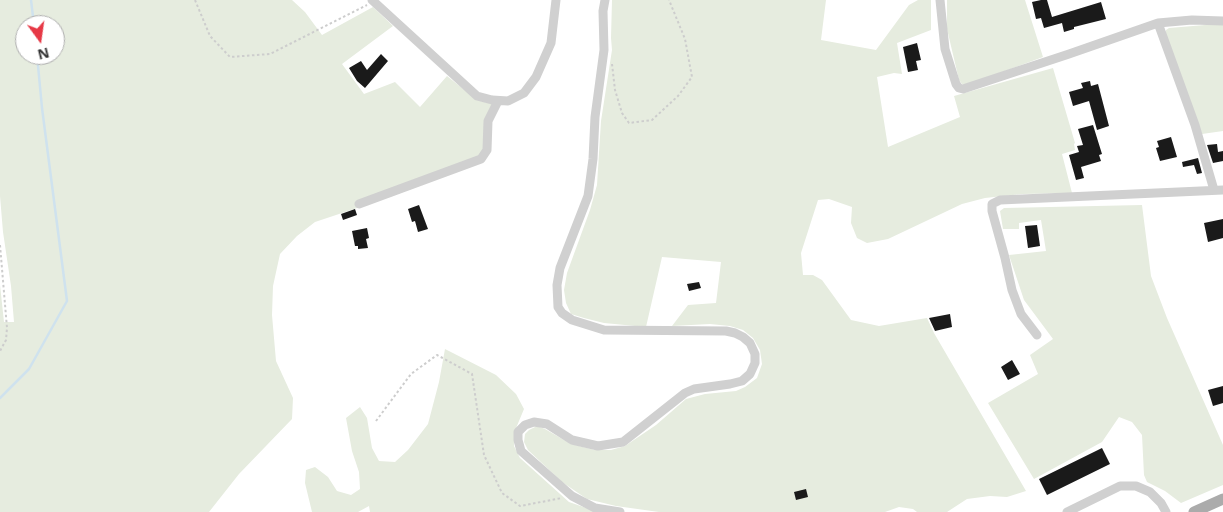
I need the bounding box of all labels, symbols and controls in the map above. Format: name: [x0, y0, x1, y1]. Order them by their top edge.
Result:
north arrow: [15, 15, 65, 65]
text: N: [36, 43, 51, 65]

